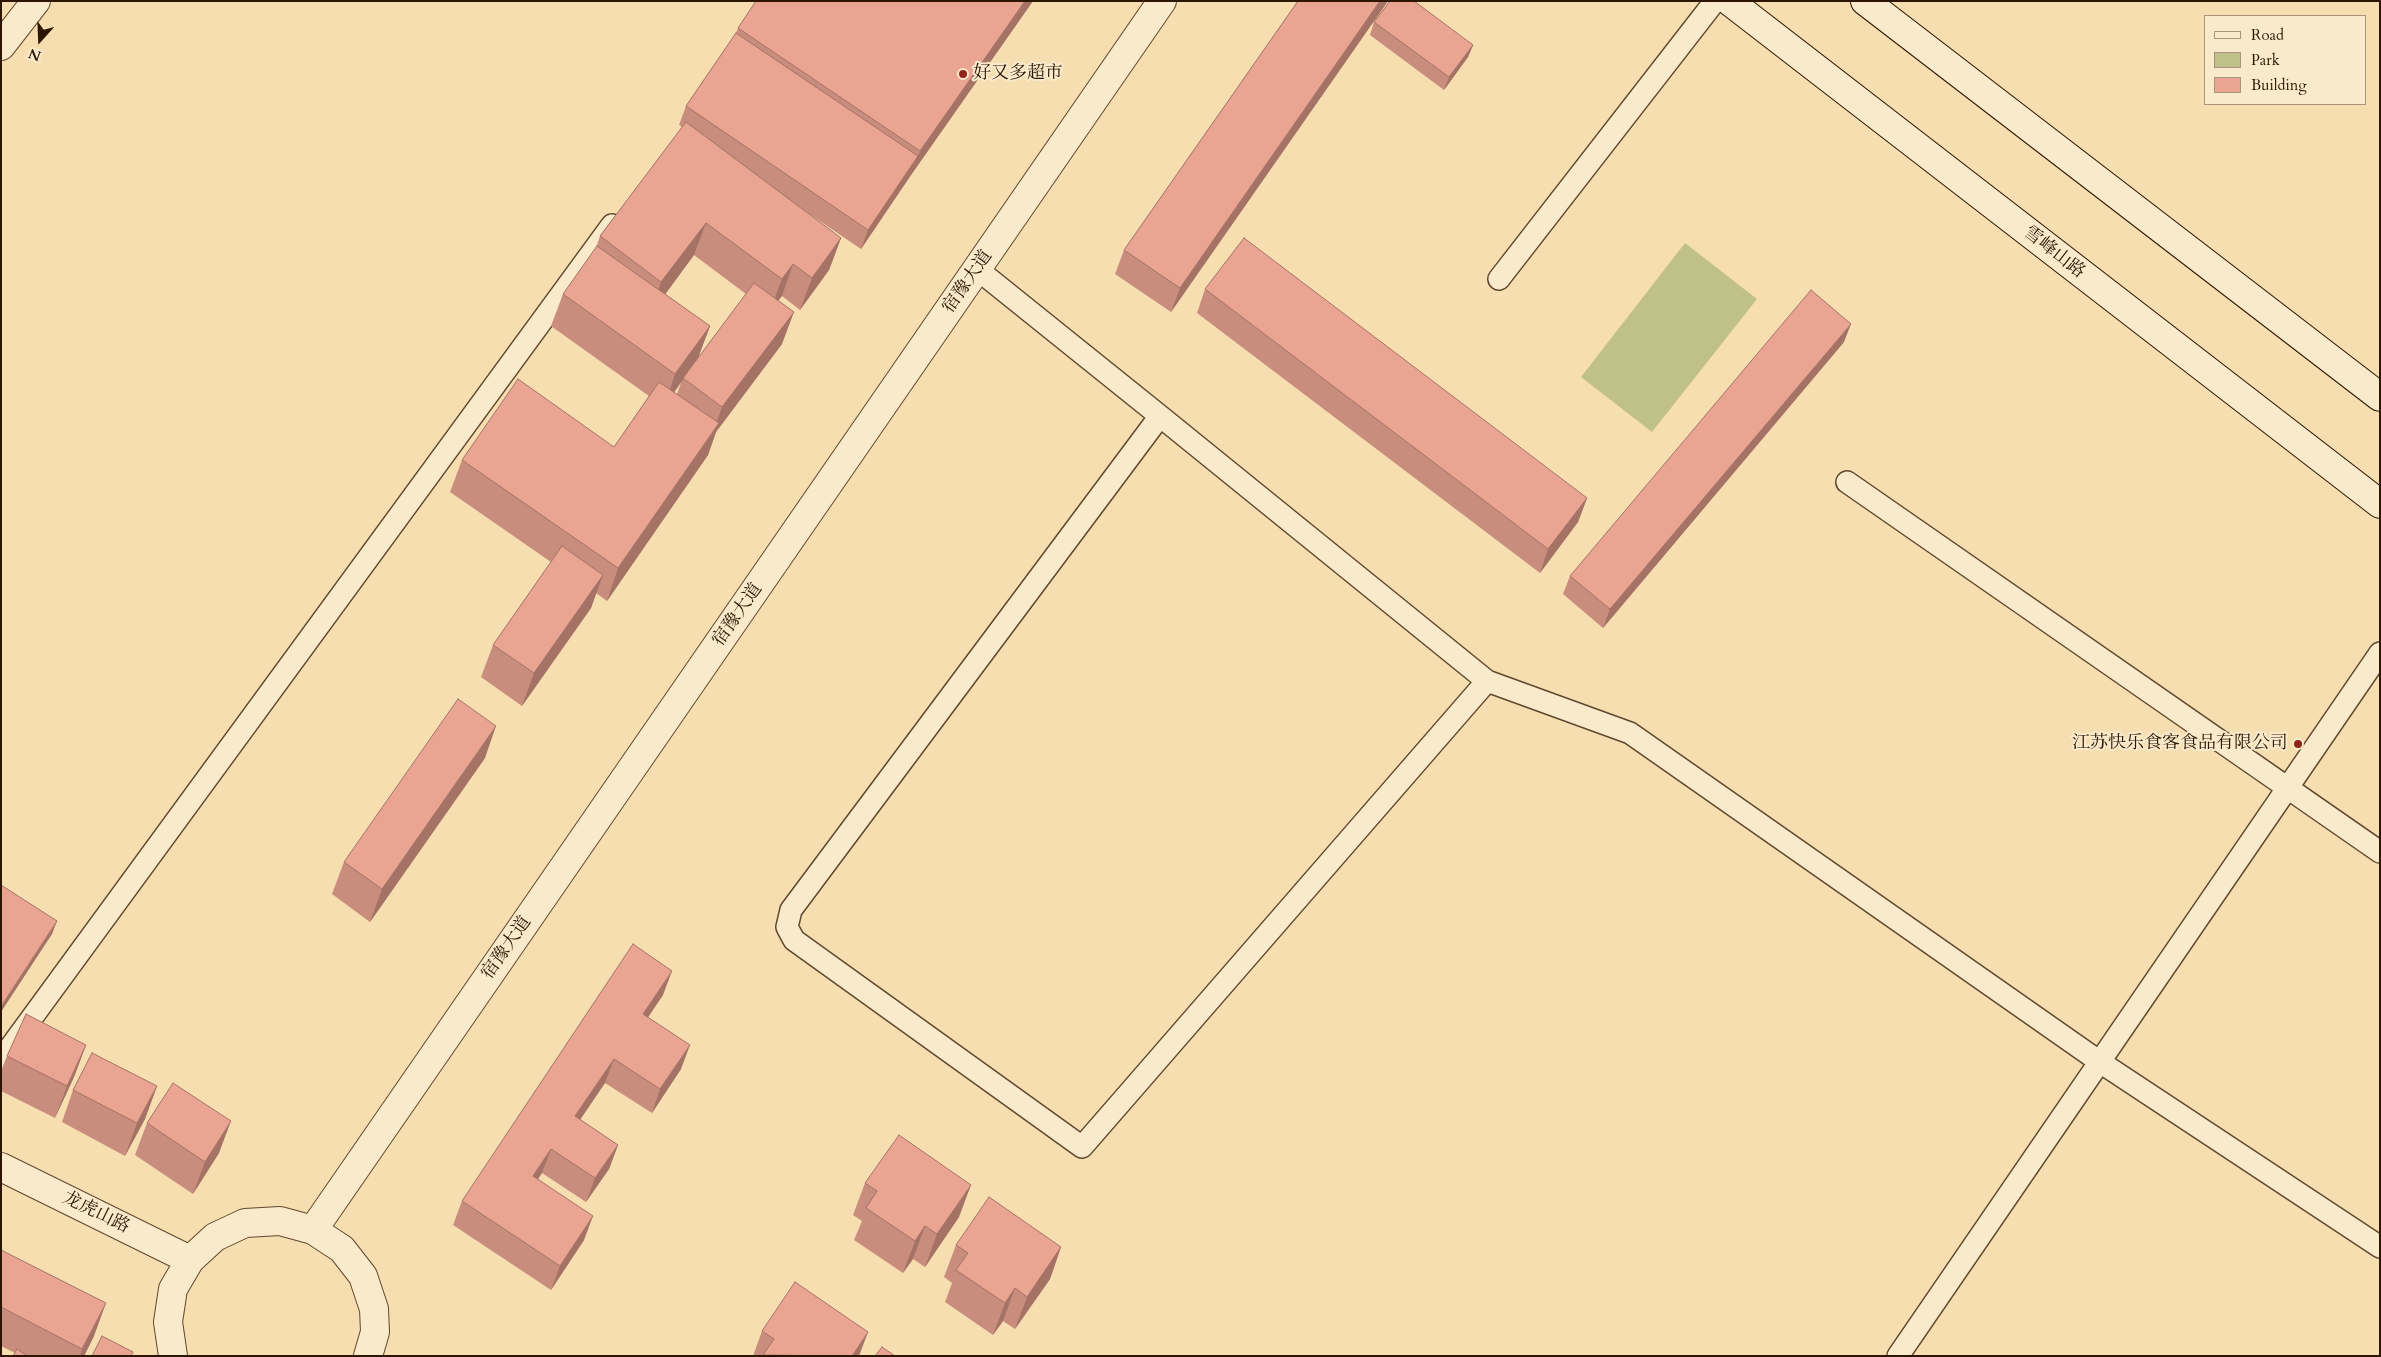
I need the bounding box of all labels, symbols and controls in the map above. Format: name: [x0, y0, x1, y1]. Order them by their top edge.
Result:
north arrow: [15, 15, 65, 65]
legend: [2204, 15, 2366, 105]
text: Road: [2251, 25, 2284, 45]
text: N: [26, 44, 44, 66]
text: Park: [2251, 50, 2280, 70]
place label: 好又多超市: [973, 63, 1063, 85]
marker: 好又多超市: [957, 68, 969, 80]
text: Building: [2251, 75, 2307, 95]
street label: 雪峰山路: [2019, 222, 2089, 284]
street label: 宿豫大道: [939, 246, 997, 318]
street label: 宿豫大道: [709, 579, 767, 651]
place label: 江苏快乐食客食品有限公司: [2072, 733, 2288, 755]
marker: 江苏快乐食客食品有限公司: [2292, 738, 2304, 750]
street label: 宿豫大道: [478, 912, 536, 984]
street label: 龙虎山路: [59, 1188, 133, 1238]

